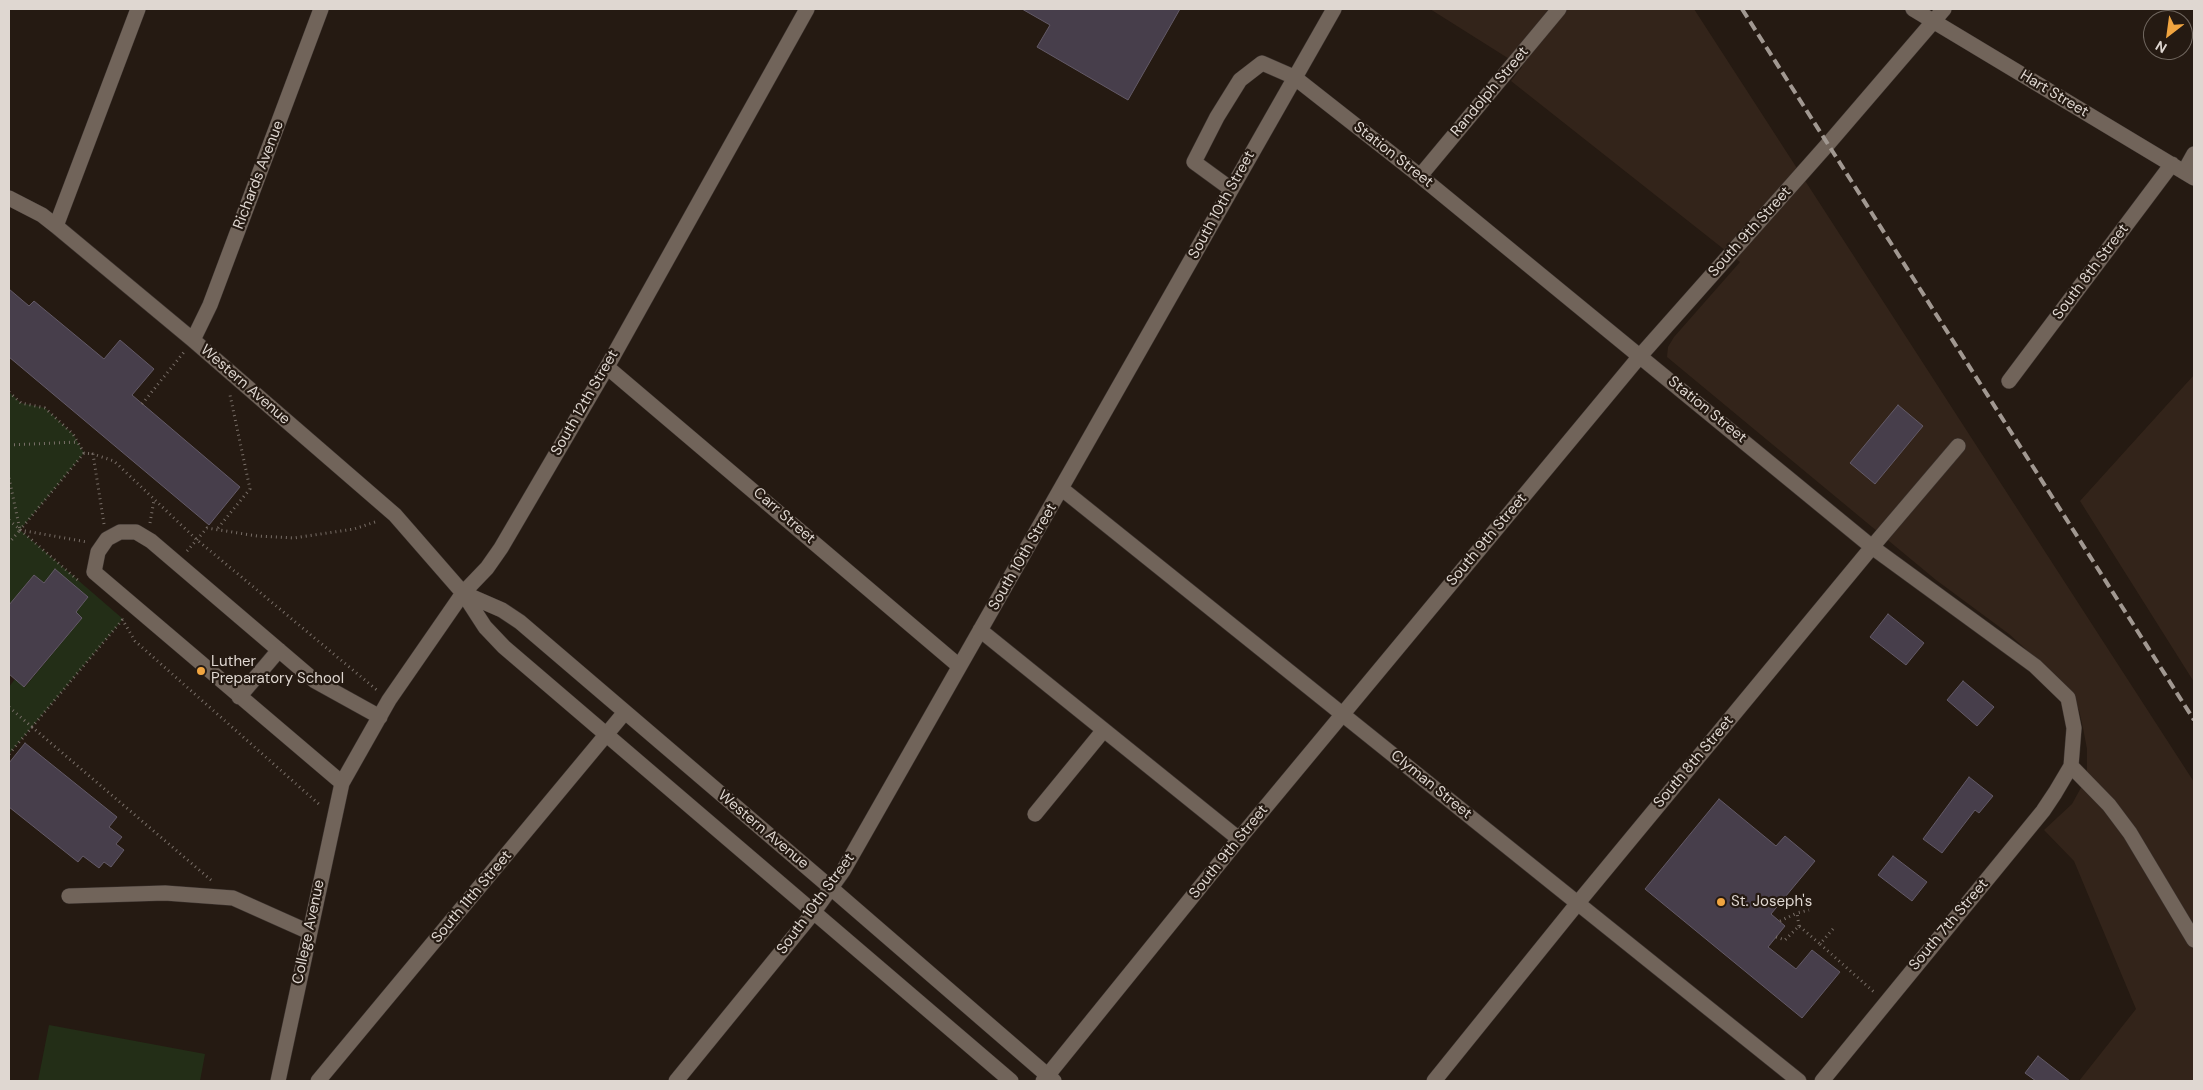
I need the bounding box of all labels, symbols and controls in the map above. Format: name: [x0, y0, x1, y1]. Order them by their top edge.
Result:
north arrow: [2143, 10, 2193, 60]
text: N: [2152, 37, 2170, 57]
street label: Randolph Street: [1447, 43, 1533, 141]
street label: Hart Street: [2017, 67, 2091, 121]
street label: Richards Avenue: [230, 118, 288, 232]
street label: Station Street: [1350, 118, 1436, 192]
street label: South 10th Street: [1185, 148, 1259, 262]
street label: South 9th Street: [1705, 183, 1795, 281]
street label: South 8th Street: [2049, 221, 2133, 323]
street label: Western Avenue: [197, 341, 293, 429]
street label: South 12th Street: [547, 347, 623, 459]
street label: Station Street: [1664, 373, 1750, 447]
street label: Carr Street: [749, 484, 819, 548]
street label: South 9th Street: [1443, 490, 1531, 590]
street label: South 10th Street: [985, 500, 1061, 614]
place label: Luther Preparatory School: [211, 653, 344, 688]
marker: Luther Preparatory School: [195, 665, 207, 677]
street label: South 8th Street: [1650, 712, 1738, 812]
street label: Clyman Street: [1387, 747, 1475, 823]
street label: Western Avenue: [714, 787, 812, 873]
street label: South 9th Street: [1186, 802, 1272, 902]
street label: South 11th Street: [428, 847, 516, 947]
street label: South 10th Street: [773, 850, 859, 958]
street label: South 7th Street: [1906, 876, 1992, 974]
street label: College Avenue: [289, 878, 329, 986]
place label: St. Joseph's: [1731, 893, 1812, 911]
marker: St. Joseph's: [1715, 896, 1727, 908]

